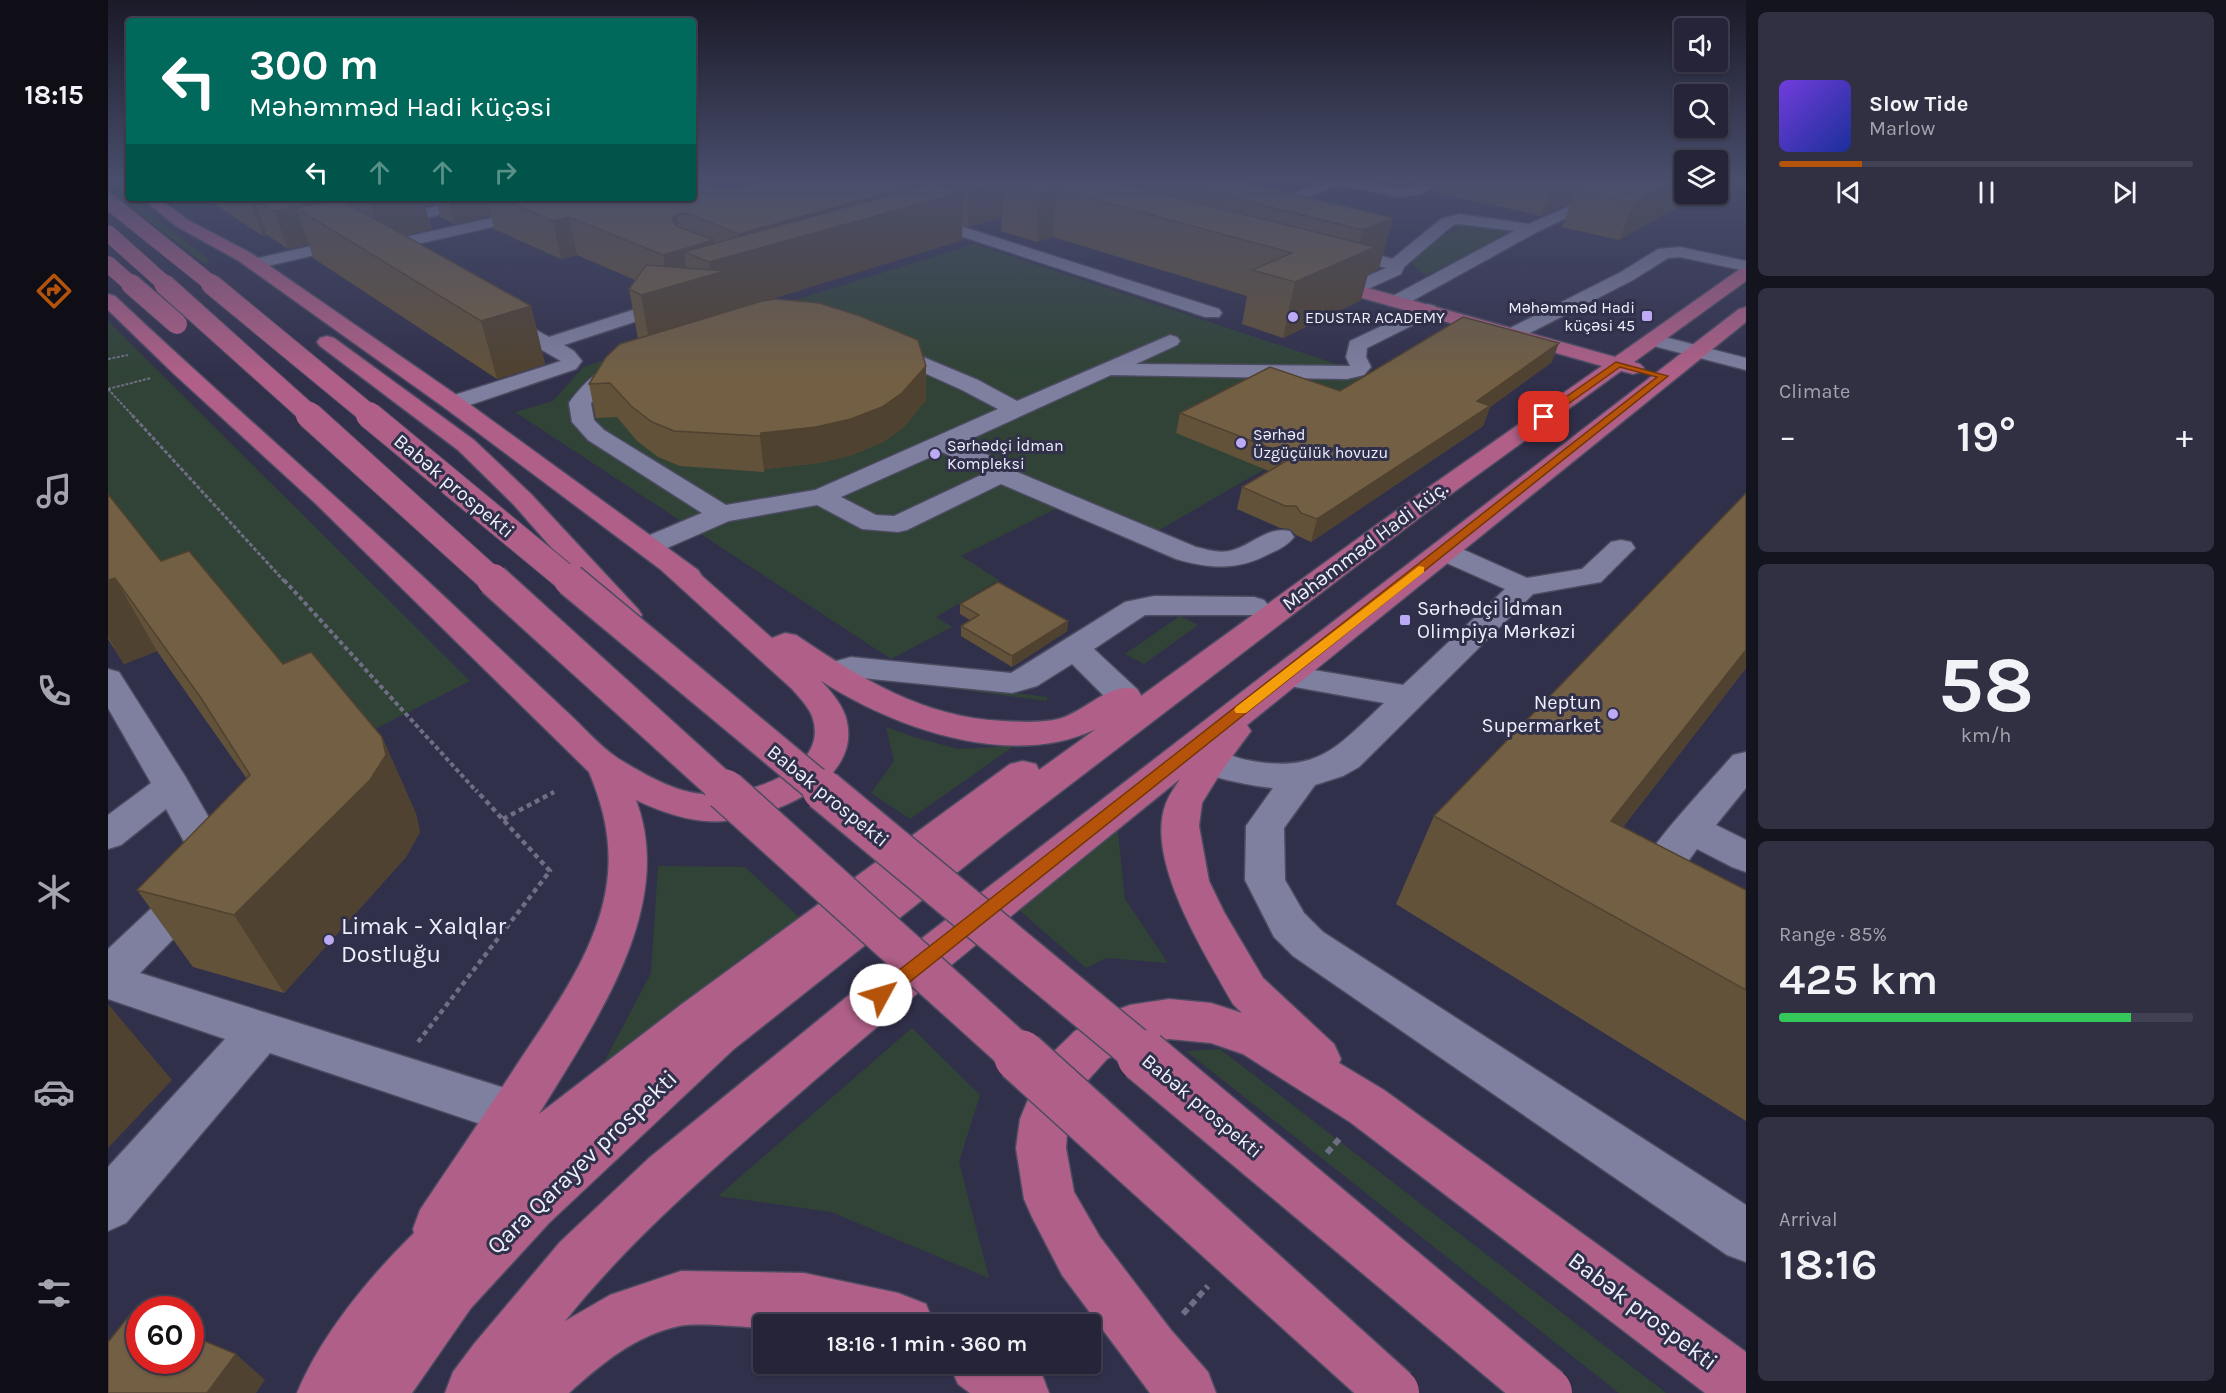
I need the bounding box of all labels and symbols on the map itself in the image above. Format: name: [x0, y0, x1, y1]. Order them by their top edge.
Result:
place label: Məhəmməd Hadi küçəsi 45: [1508, 298, 1635, 335]
place label: EDUSTAR ACADEMY: [1305, 308, 1445, 327]
marker: Məhəmməd Hadi küçəsi 45: [1640, 309, 1654, 323]
marker: EDUSTAR ACADEMY: [1286, 310, 1300, 324]
pin: [1518, 391, 1569, 442]
place label: Sərhəd Üzgüçülük hovuzu: [1253, 425, 1388, 462]
street label: Babək prospekti: [389, 429, 519, 543]
place label: Sərhədçi İdman Kompleksi: [947, 436, 1064, 473]
marker: Sərhəd Üzgüçülük hovuzu: [1234, 436, 1248, 450]
marker: Sərhədçi İdman Kompleksi: [928, 447, 942, 461]
street label: Məhəmməd Hadi küç.: [1278, 476, 1452, 616]
place label: Sərhədçi İdman Olimpiya Mərkəzi: [1417, 597, 1576, 643]
marker: Sərhədçi İdman Olimpiya Mərkəzi: [1398, 613, 1412, 627]
place label: Neptun Supermarket: [1482, 691, 1601, 737]
marker: Neptun Supermarket: [1606, 707, 1620, 721]
street label: Babək prospekti: [763, 740, 893, 852]
place label: Limak - Xalqlar Dostluğu: [341, 912, 507, 968]
marker: Limak - Xalqlar Dostluğu: [322, 933, 336, 947]
position arrow: [849, 963, 913, 1027]
street label: Babək prospekti: [1137, 1049, 1267, 1163]
street label: Qara Qarayev prospekti: [481, 1064, 683, 1260]
street label: Babək prospekti: [1563, 1246, 1723, 1376]
speed limit sign: 60: [126, 1296, 204, 1374]

